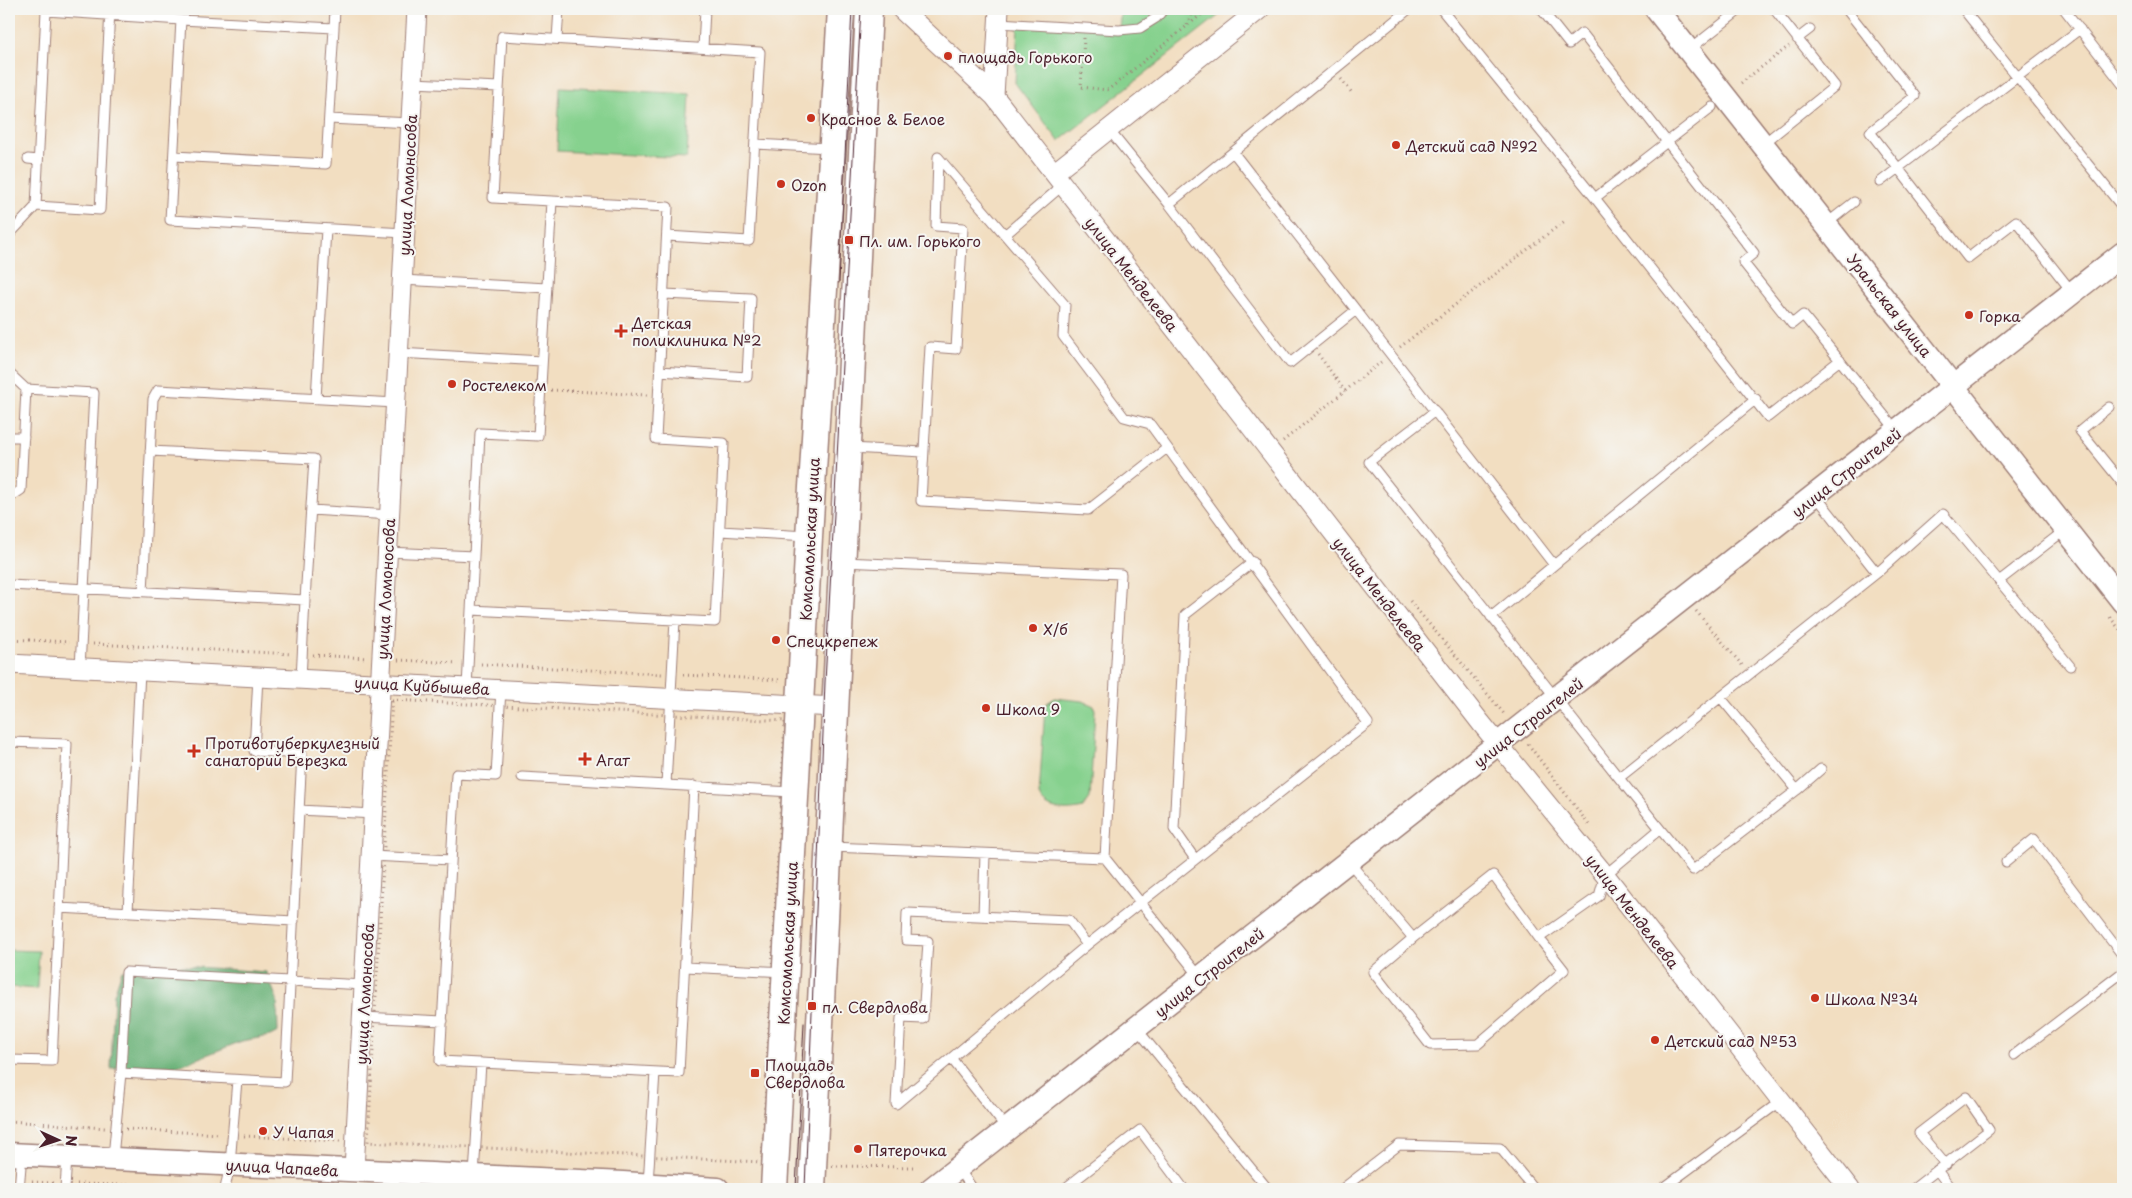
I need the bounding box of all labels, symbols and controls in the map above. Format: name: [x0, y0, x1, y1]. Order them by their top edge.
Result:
place label: площадь Горького: [958, 45, 1092, 68]
marker: площадь Горького: [942, 50, 954, 62]
place label: Красное & Белое: [821, 107, 945, 130]
marker: Красное & Белое: [805, 112, 817, 124]
street label: улица Ломоносова: [392, 113, 422, 256]
place label: Детский сад №92: [1405, 134, 1538, 157]
marker: Детский сад №92: [1390, 139, 1402, 151]
place label: Ozon: [791, 173, 827, 196]
marker: Ozon: [775, 178, 787, 190]
street label: улица Менделеева: [1080, 212, 1185, 337]
place label: Пл. им. Горького: [859, 229, 981, 252]
marker: Пл. им. Горького: [843, 234, 855, 246]
street label: Уральская улица: [1842, 248, 1938, 362]
place label: Горка: [1979, 304, 2021, 327]
marker: Горка: [1963, 309, 1975, 321]
place label: Детская поликлиника №2: [631, 311, 762, 351]
marker: Детская поликлиника №2: [614, 324, 628, 338]
place label: Ростелеком: [462, 373, 547, 396]
marker: Ростелеком: [446, 378, 458, 390]
street label: улица Строителей: [1786, 422, 1906, 522]
street label: Комсомольская улица: [793, 456, 825, 621]
street label: улица Ломоносова: [370, 517, 400, 660]
street label: улица Менделеева: [1328, 532, 1433, 657]
place label: Х/б: [1043, 617, 1068, 640]
marker: Х/б: [1027, 622, 1039, 634]
place label: Спецкрепеж: [786, 629, 878, 652]
marker: Спецкрепеж: [770, 634, 782, 646]
street label: улица Куйбышева: [354, 670, 491, 700]
street label: улица Строителей: [1468, 672, 1588, 772]
place label: Школа 9: [996, 697, 1060, 720]
marker: Школа 9: [980, 702, 992, 714]
place label: Противотуберкулезный санаторий Березка: [205, 731, 380, 771]
marker: Противотуберкулезный санаторий Березка: [187, 744, 201, 758]
place label: Агат: [596, 748, 630, 771]
marker: Агат: [578, 752, 592, 766]
street label: улица Менделеева: [1581, 849, 1686, 974]
street label: Комсомольская улица: [771, 860, 803, 1025]
street label: улица Ломоносова: [349, 922, 379, 1065]
street label: улица Строителей: [1149, 922, 1269, 1022]
place label: Школа №34: [1825, 987, 1918, 1010]
marker: Школа №34: [1809, 992, 1821, 1004]
place label: пл. Свердлова: [822, 995, 928, 1018]
marker: пл. Свердлова: [806, 1000, 818, 1012]
place label: Детский сад №53: [1664, 1029, 1797, 1052]
marker: Детский сад №53: [1649, 1034, 1661, 1046]
place label: Площадь Свердлова: [765, 1053, 845, 1093]
marker: Площадь Свердлова: [749, 1067, 761, 1079]
north arrow: [32, 1116, 82, 1166]
place label: У Чапая: [273, 1120, 334, 1143]
marker: У Чапая: [257, 1125, 269, 1137]
text: N: [61, 1135, 82, 1147]
place label: Пятерочка: [868, 1138, 947, 1161]
marker: Пятерочка: [852, 1143, 864, 1155]
street label: улица Чапаева: [225, 1153, 340, 1181]

